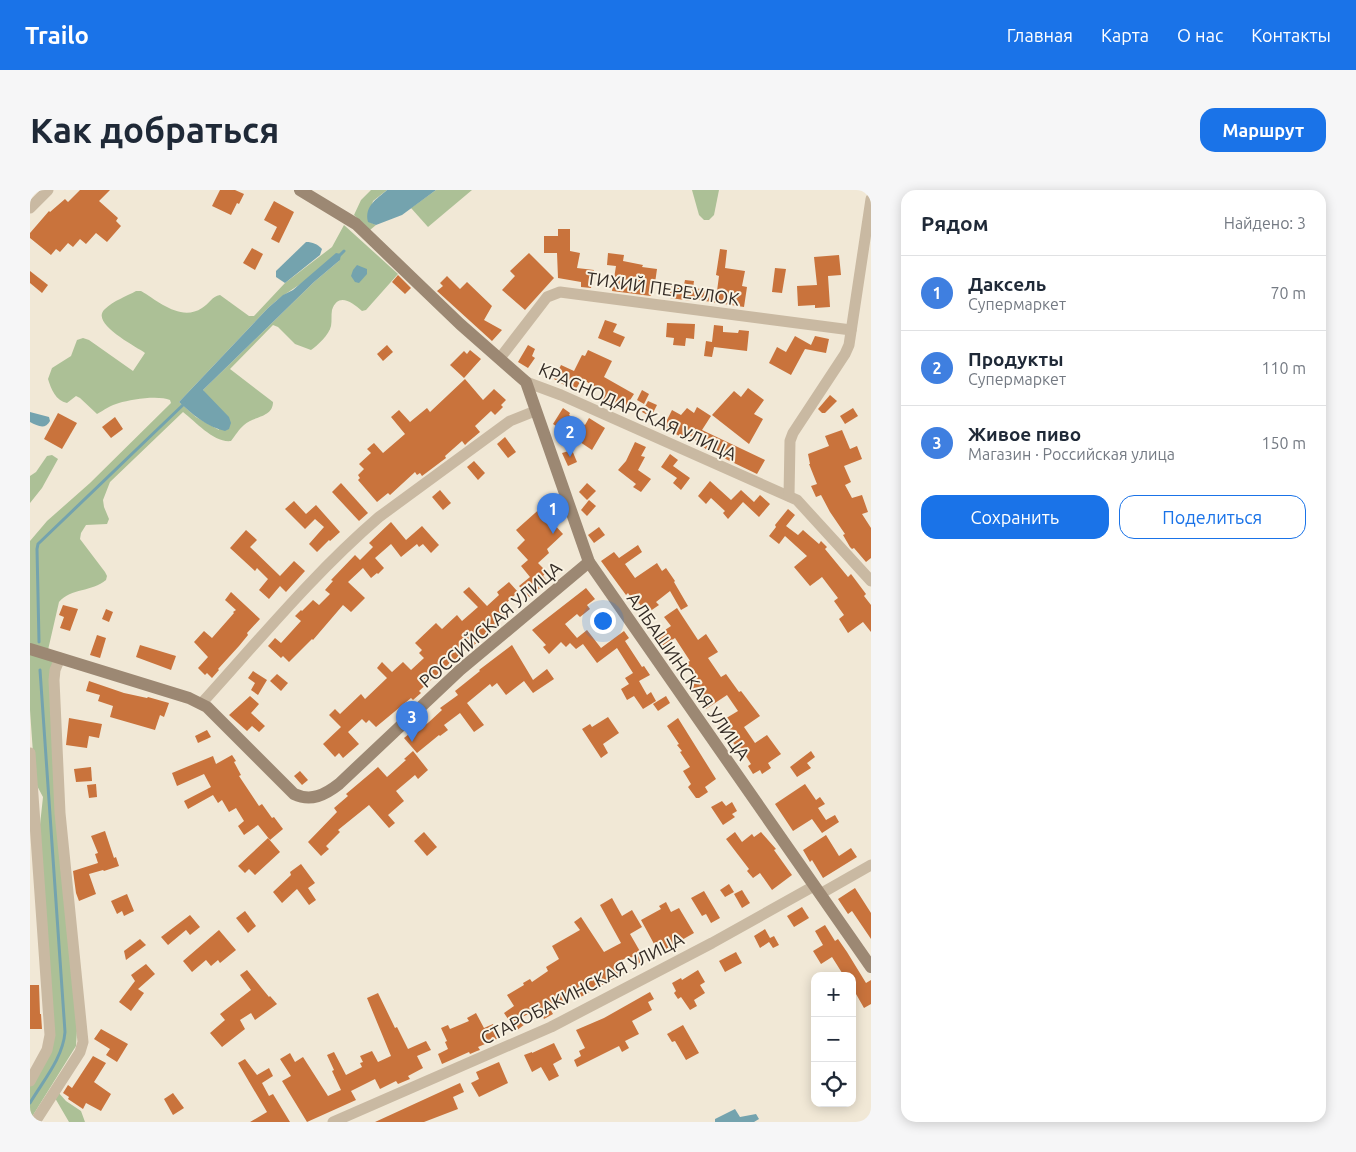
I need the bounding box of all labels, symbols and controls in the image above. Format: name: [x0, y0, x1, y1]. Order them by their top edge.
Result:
text: Trailo: [25, 22, 89, 49]
text: Главная: [1007, 25, 1073, 45]
text: Карта: [1101, 25, 1149, 45]
text: О нас: [1177, 25, 1223, 45]
text: Контакты: [1251, 25, 1331, 45]
button: Маршрут: [1200, 108, 1326, 152]
text: Как добраться: [30, 110, 279, 150]
text: Рядом: [921, 211, 989, 235]
text: Найдено: 3: [1224, 214, 1306, 232]
street label: ТИХИЙ ПЕРЕУЛОК: [585, 267, 741, 309]
text: Даксель: [968, 273, 1046, 295]
text: 1: [932, 284, 942, 302]
text: 70 m: [1270, 284, 1306, 302]
text: Супермаркет: [968, 295, 1066, 313]
text: Продукты: [968, 348, 1063, 370]
street label: КРАСНОДАРСКАЯ УЛИЦА: [536, 358, 740, 464]
text: 2: [932, 359, 942, 377]
text: 110 m: [1261, 359, 1306, 377]
text: Супермаркет: [968, 370, 1066, 388]
pin: 2: [554, 416, 586, 457]
text: Живое пиво: [968, 423, 1081, 445]
text: 3: [932, 434, 942, 452]
text: 150 m: [1261, 434, 1306, 452]
text: Магазин · Российская улица: [968, 445, 1175, 463]
pin: 1: [537, 493, 569, 534]
button: Сохранить: [921, 495, 1109, 539]
button: Поделиться: [1119, 495, 1306, 539]
street label: РОССИЙСКАЯ УЛИЦА: [415, 557, 565, 691]
street label: АЛБАШИНСКАЯ УЛИЦА: [624, 589, 755, 764]
your location: [590, 608, 616, 634]
pin: 3: [396, 701, 428, 742]
street label: СТАРОБАКИНСКАЯ УЛИЦА: [477, 928, 687, 1048]
map controls: [811, 972, 856, 1107]
button: +: [811, 972, 856, 1017]
button: −: [811, 1017, 856, 1062]
button: locate: [811, 1062, 856, 1107]

